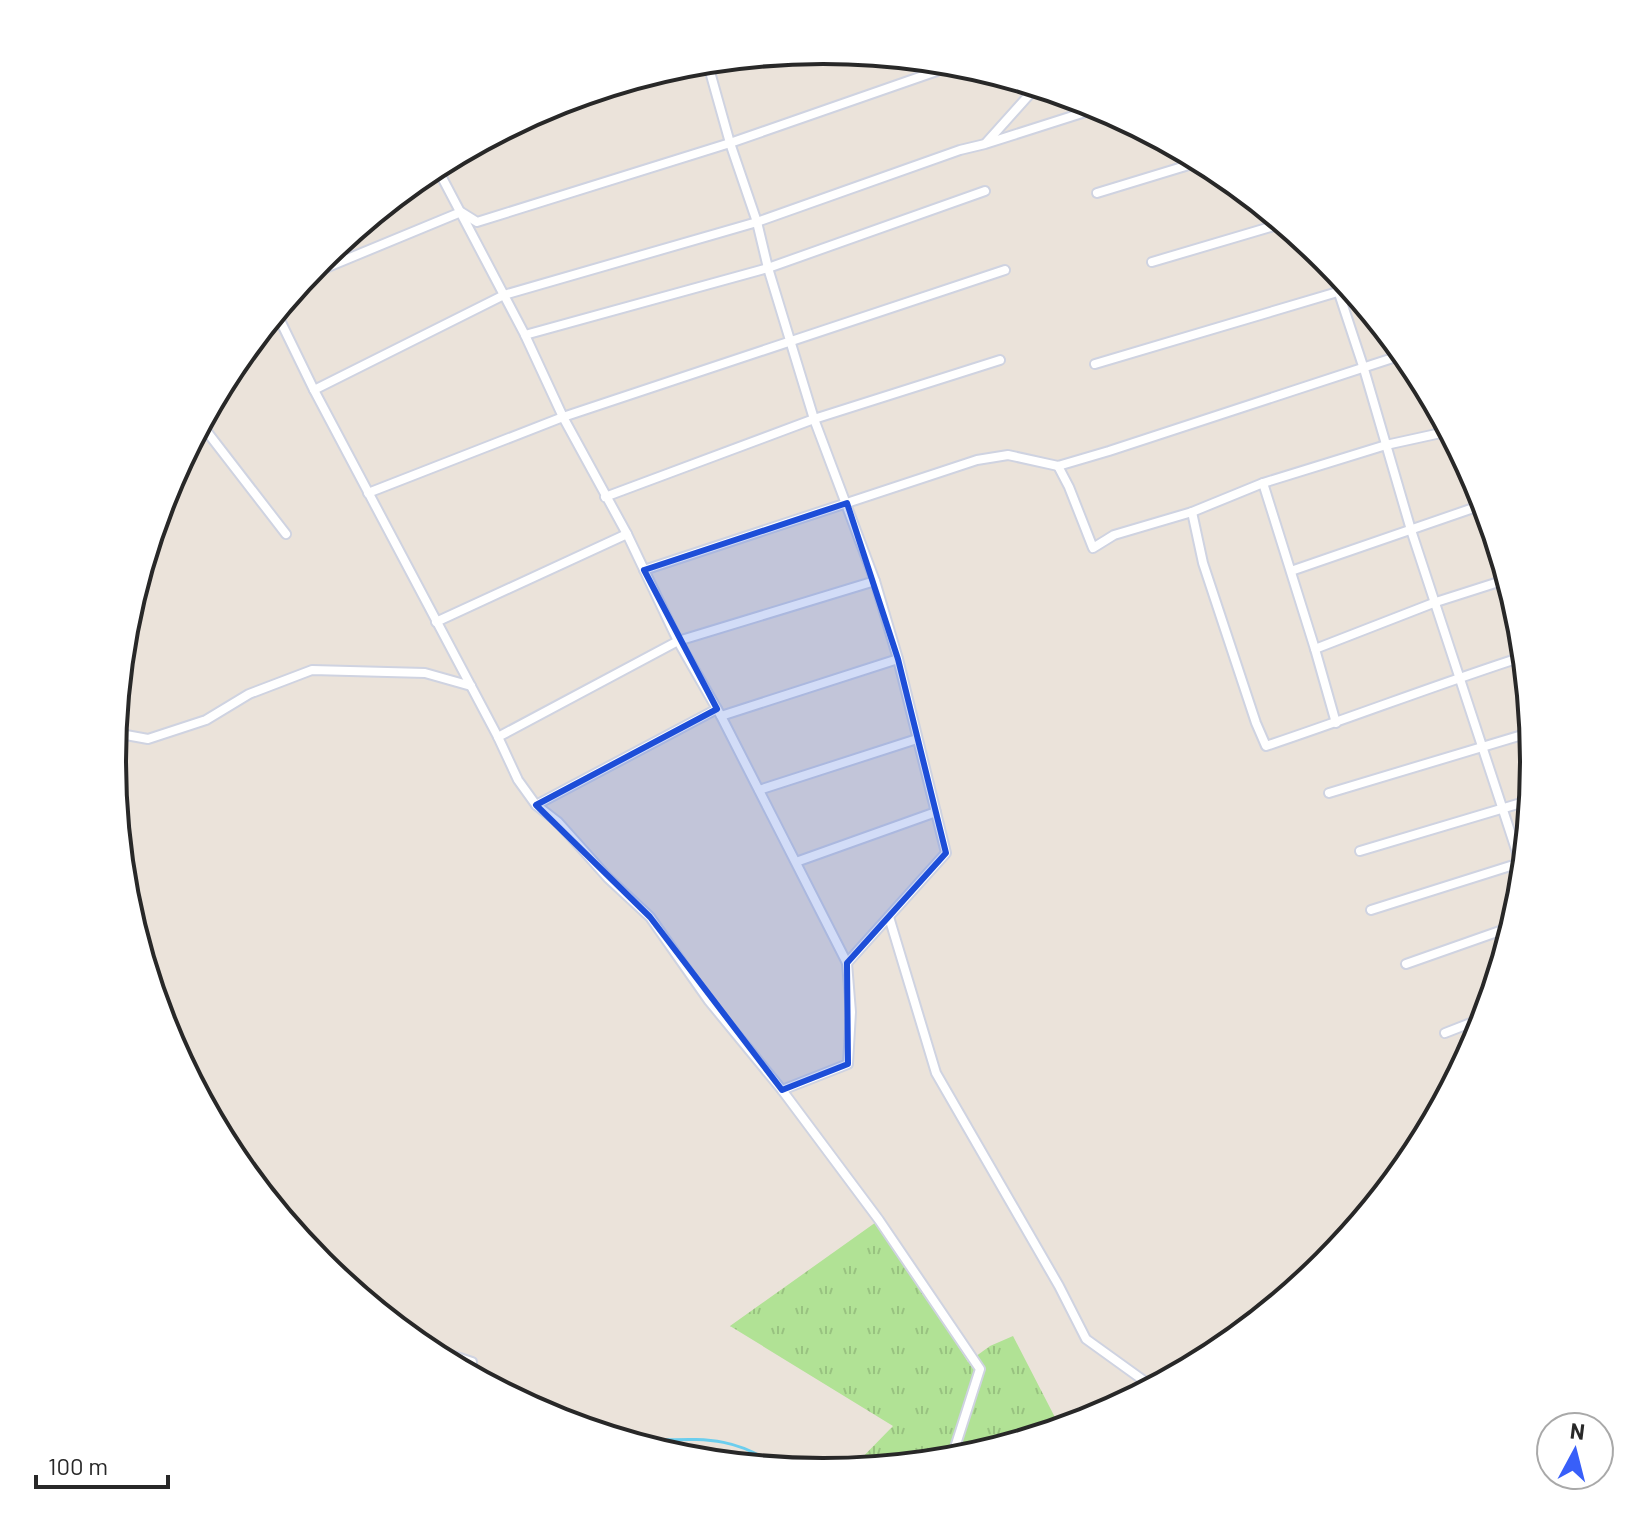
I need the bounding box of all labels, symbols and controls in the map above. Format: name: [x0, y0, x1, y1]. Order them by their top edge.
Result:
north arrow: [1535, 1411, 1615, 1491]
text: N: [1569, 1416, 1586, 1444]
scale bar: [36, 1439, 168, 1489]
text: 100 m: [48, 1451, 108, 1480]

